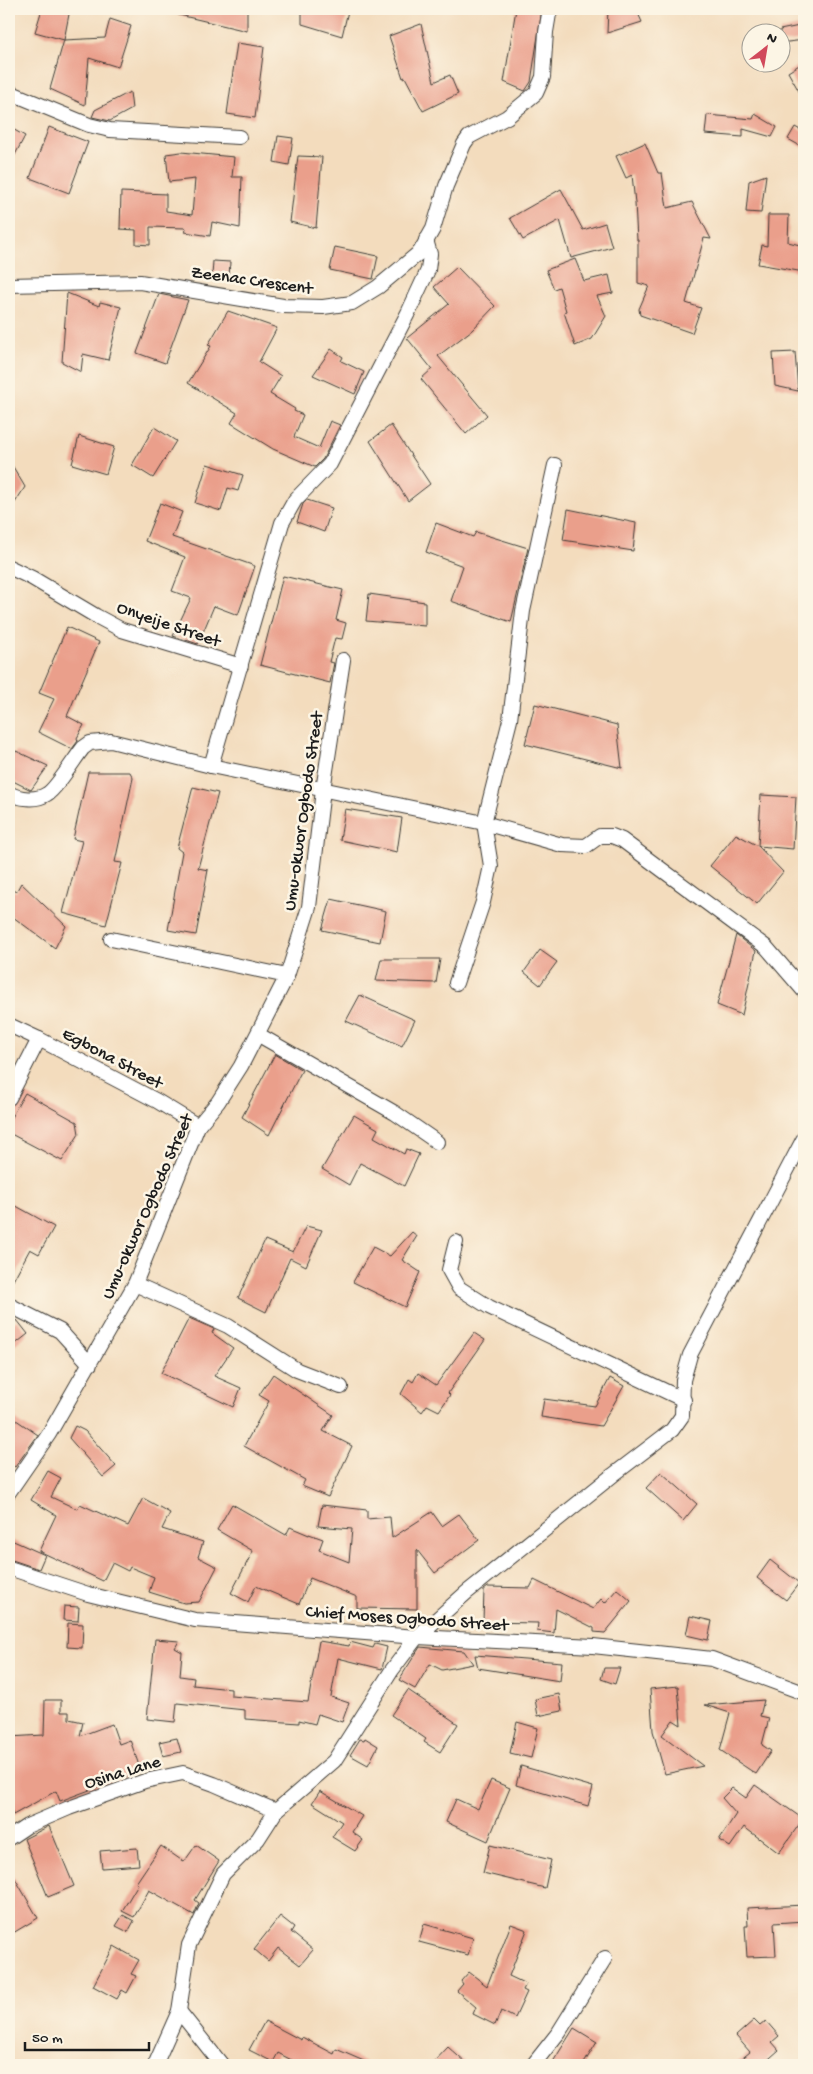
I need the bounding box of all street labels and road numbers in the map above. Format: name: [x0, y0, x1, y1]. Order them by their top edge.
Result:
street label: Zeenac Crescent: [190, 263, 315, 301]
street label: Onyeije Street: [114, 598, 224, 653]
street label: Umu-okwor Ogbodo Street: [280, 709, 329, 912]
street label: Egbona Street: [58, 1024, 167, 1095]
street label: Umu-okwor Ogbodo Street: [98, 1110, 199, 1303]
street label: Chief Moses Ogbodo Street: [305, 1602, 511, 1637]
street label: Osina Lane: [82, 1752, 164, 1795]

